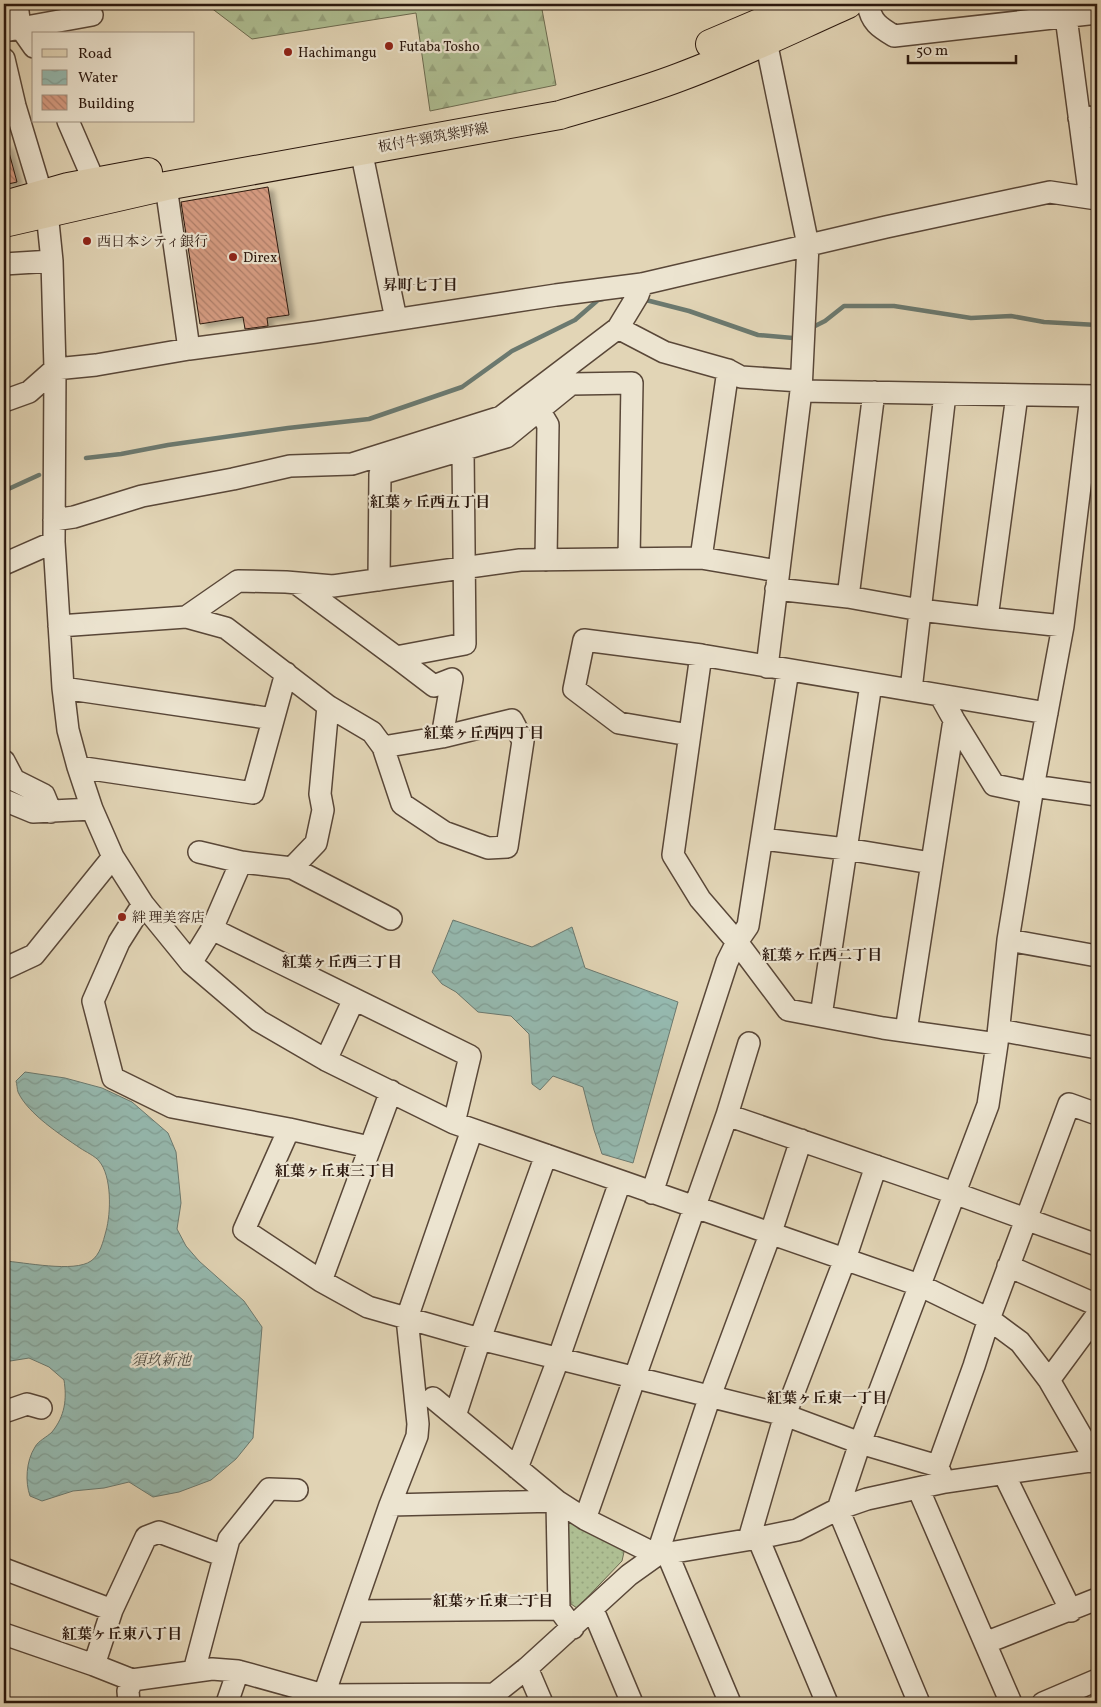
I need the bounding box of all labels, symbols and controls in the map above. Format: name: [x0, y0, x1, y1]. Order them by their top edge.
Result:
legend: [32, 32, 195, 122]
scale bar: [908, 32, 1016, 64]
place label: Futaba Tosho: [399, 38, 480, 57]
marker: Futaba Tosho: [383, 40, 395, 52]
text: 50 m: [916, 41, 948, 62]
text: Road: [78, 44, 112, 65]
place label: Hachimangu: [298, 44, 377, 63]
marker: Hachimangu: [282, 46, 294, 58]
text: Water: [78, 68, 118, 89]
text: Building: [78, 94, 135, 115]
street label: 板付牛頸筑紫野線: [376, 119, 490, 158]
place label: 西日本シティ銀行: [97, 233, 208, 252]
marker: 西日本シティ銀行: [81, 235, 93, 247]
place label: Direx: [243, 249, 277, 268]
marker: Direx: [227, 251, 239, 263]
district label: 昇町七丁目: [382, 276, 458, 297]
district label: 紅葉ヶ丘西五丁目: [370, 493, 490, 514]
district label: 紅葉ヶ丘西四丁目: [424, 724, 544, 745]
place label: 絆 理美容店: [132, 909, 205, 928]
marker: 絆 理美容店: [116, 911, 128, 923]
district label: 紅葉ヶ丘西二丁目: [762, 946, 882, 967]
district label: 紅葉ヶ丘西三丁目: [282, 953, 402, 974]
district label: 紅葉ヶ丘東三丁目: [275, 1162, 395, 1183]
water label: 須玖新池: [131, 1351, 193, 1372]
district label: 紅葉ヶ丘東一丁目: [767, 1389, 887, 1410]
district label: 紅葉ヶ丘東二丁目: [433, 1592, 553, 1613]
district label: 紅葉ヶ丘東八丁目: [62, 1625, 182, 1646]

